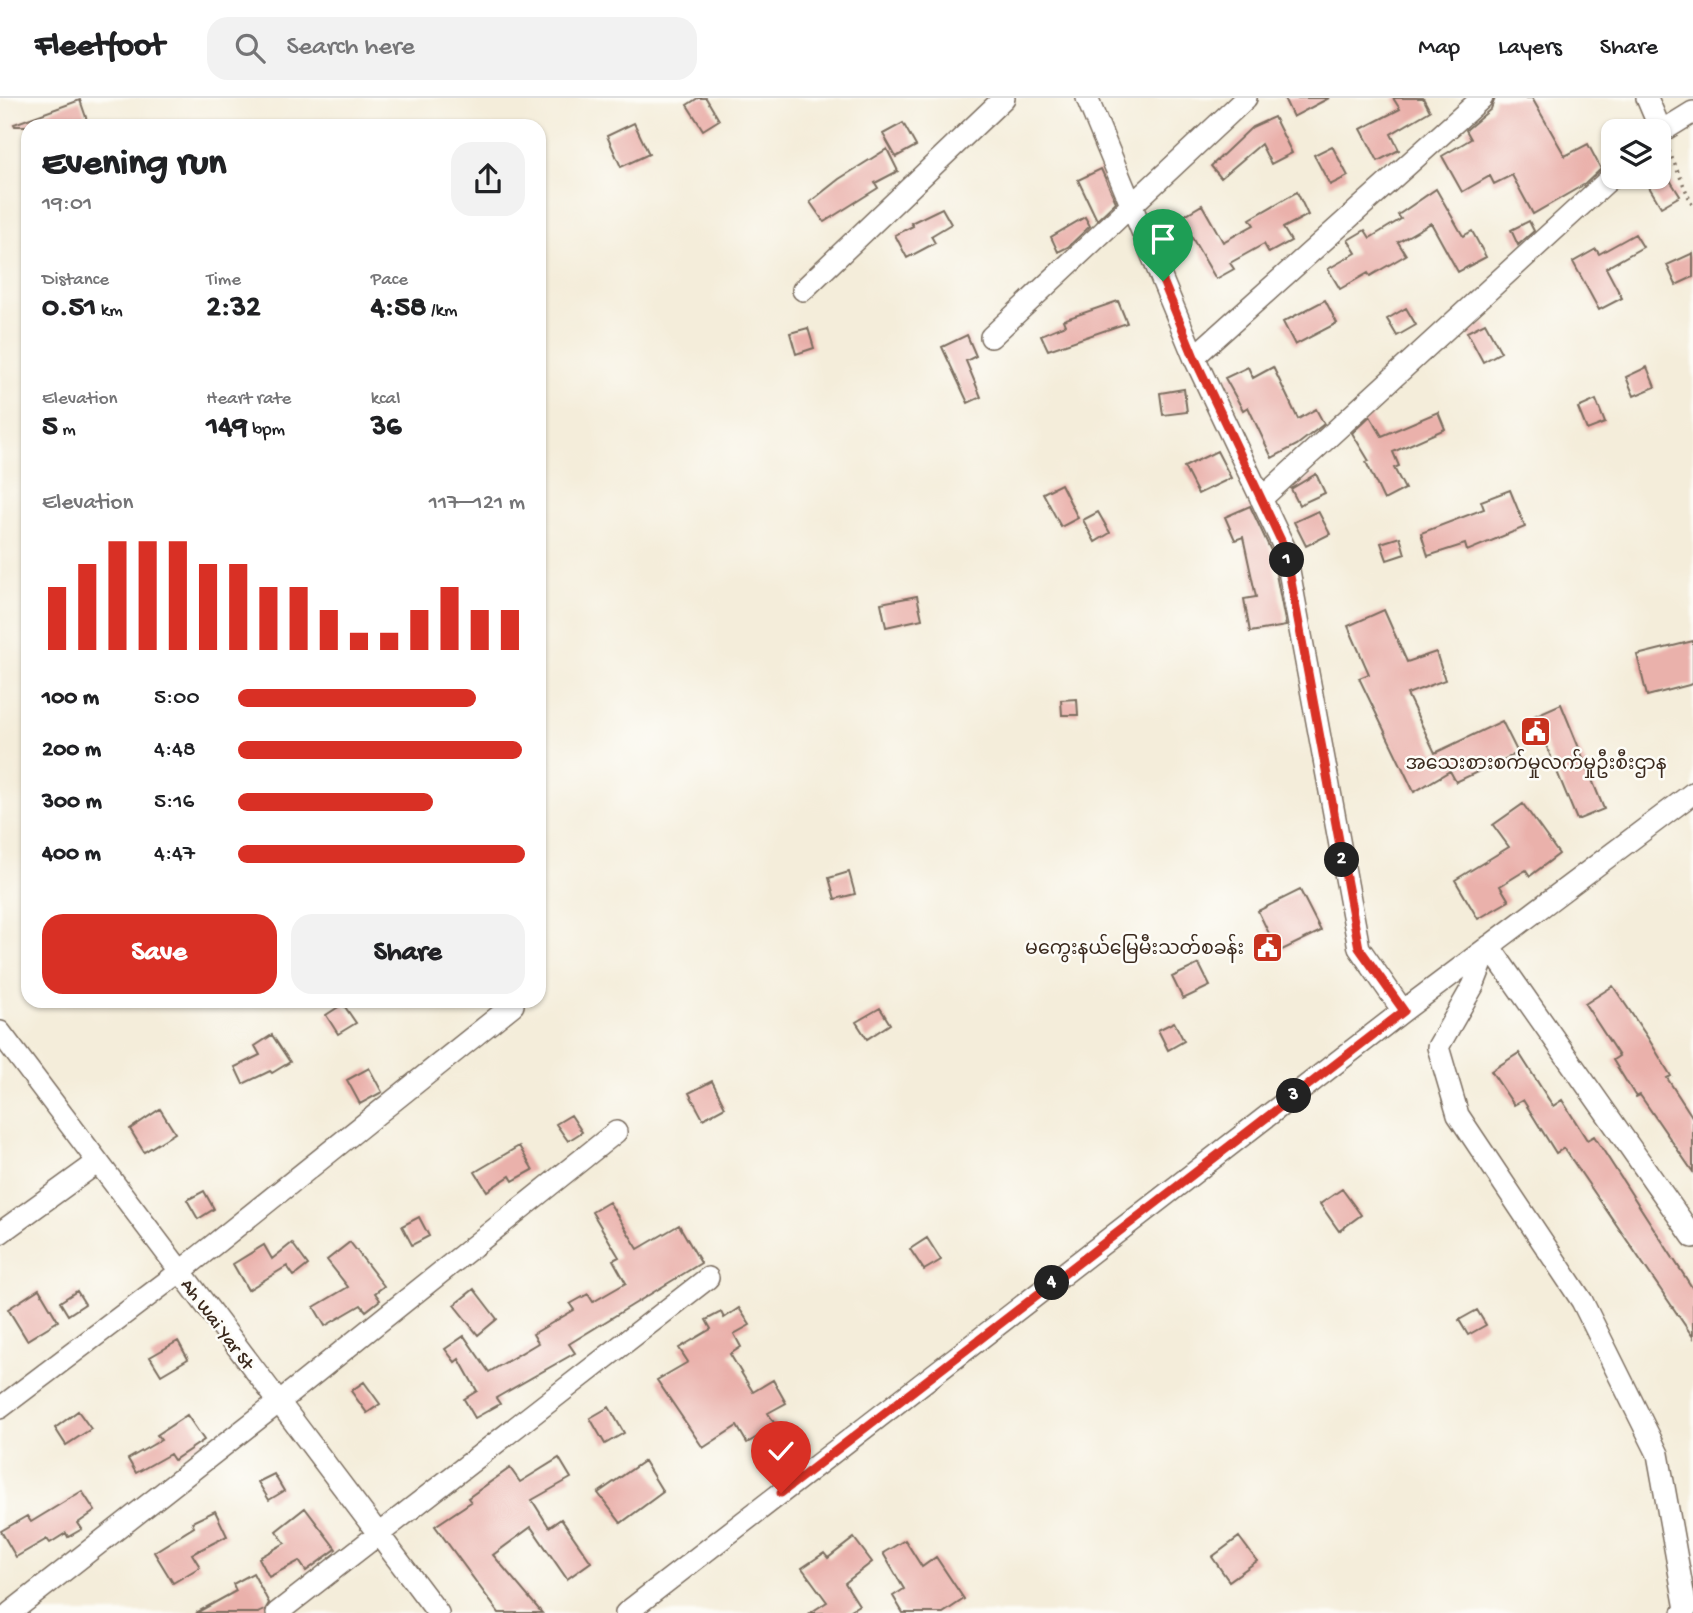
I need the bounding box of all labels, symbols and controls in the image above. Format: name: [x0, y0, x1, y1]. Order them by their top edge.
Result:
search box: [207, 17, 697, 80]
text: Fleetfoot: [35, 29, 165, 67]
icon: search: [231, 29, 269, 67]
text: Search here: [287, 33, 415, 64]
text: Map: [1418, 34, 1460, 63]
text: Layers: [1498, 34, 1562, 63]
text: Share: [1600, 34, 1658, 63]
map controls: [1601, 119, 1671, 189]
button: layers: [1601, 119, 1671, 189]
button: share: [451, 142, 525, 216]
text: Evening run: [42, 143, 226, 187]
text: 19:01: [42, 191, 92, 218]
pin: [1133, 209, 1193, 281]
icon: arrive: [1144, 220, 1182, 258]
text: Distance: [42, 269, 109, 292]
text: Time: [206, 269, 241, 292]
text: Pace: [371, 269, 408, 292]
text: 0.51: [42, 292, 96, 327]
text: 2:32: [206, 292, 261, 327]
text: 4:58: [371, 292, 426, 327]
text: km: [96, 300, 123, 323]
text: /km: [426, 300, 458, 323]
text: Elevation: [42, 388, 118, 411]
text: Heart rate: [206, 388, 291, 411]
text: kcal: [371, 388, 400, 411]
text: 5: [42, 411, 58, 446]
text: 149: [206, 411, 248, 446]
text: 36: [371, 411, 401, 446]
text: m: [58, 419, 76, 442]
text: bpm: [248, 419, 285, 442]
text: Elevation: [42, 490, 133, 517]
text: 117–121 m: [429, 490, 525, 517]
pin: 1: [1270, 542, 1304, 578]
text: 1: [1283, 548, 1290, 571]
text: 100 m: [42, 685, 99, 712]
text: 5:00: [154, 685, 199, 712]
public building icon: အသေးစားစက်မှုလက်မှုဦးစီးဌာန: [1519, 714, 1553, 748]
text: 200 m: [42, 737, 101, 764]
text: 4:48: [154, 737, 196, 764]
place label: အသေးစားစက်မှုလက်မှုဦးစီးဌာန: [1405, 748, 1667, 778]
text: 300 m: [42, 789, 102, 816]
text: 5:16: [154, 789, 194, 816]
text: 400 m: [42, 841, 101, 868]
text: 4:47: [154, 841, 195, 868]
pin: 2: [1324, 842, 1360, 878]
text: 2: [1337, 848, 1346, 871]
button: Save: [42, 914, 277, 994]
button: Share: [291, 914, 525, 994]
public building icon: မကွေးနယ်မြေမီးသတ်စခန်း: [1250, 930, 1284, 964]
place label: မကွေးနယ်မြေမီးသတ်စခန်း: [1025, 933, 1244, 963]
pin: 3: [1276, 1079, 1312, 1114]
text: 3: [1289, 1084, 1298, 1107]
pin: 4: [1034, 1266, 1070, 1300]
text: 4: [1047, 1271, 1056, 1294]
street label: Ah Wai Yar St: [174, 1275, 259, 1377]
pin: [751, 1421, 811, 1493]
icon: check: [762, 1432, 800, 1470]

